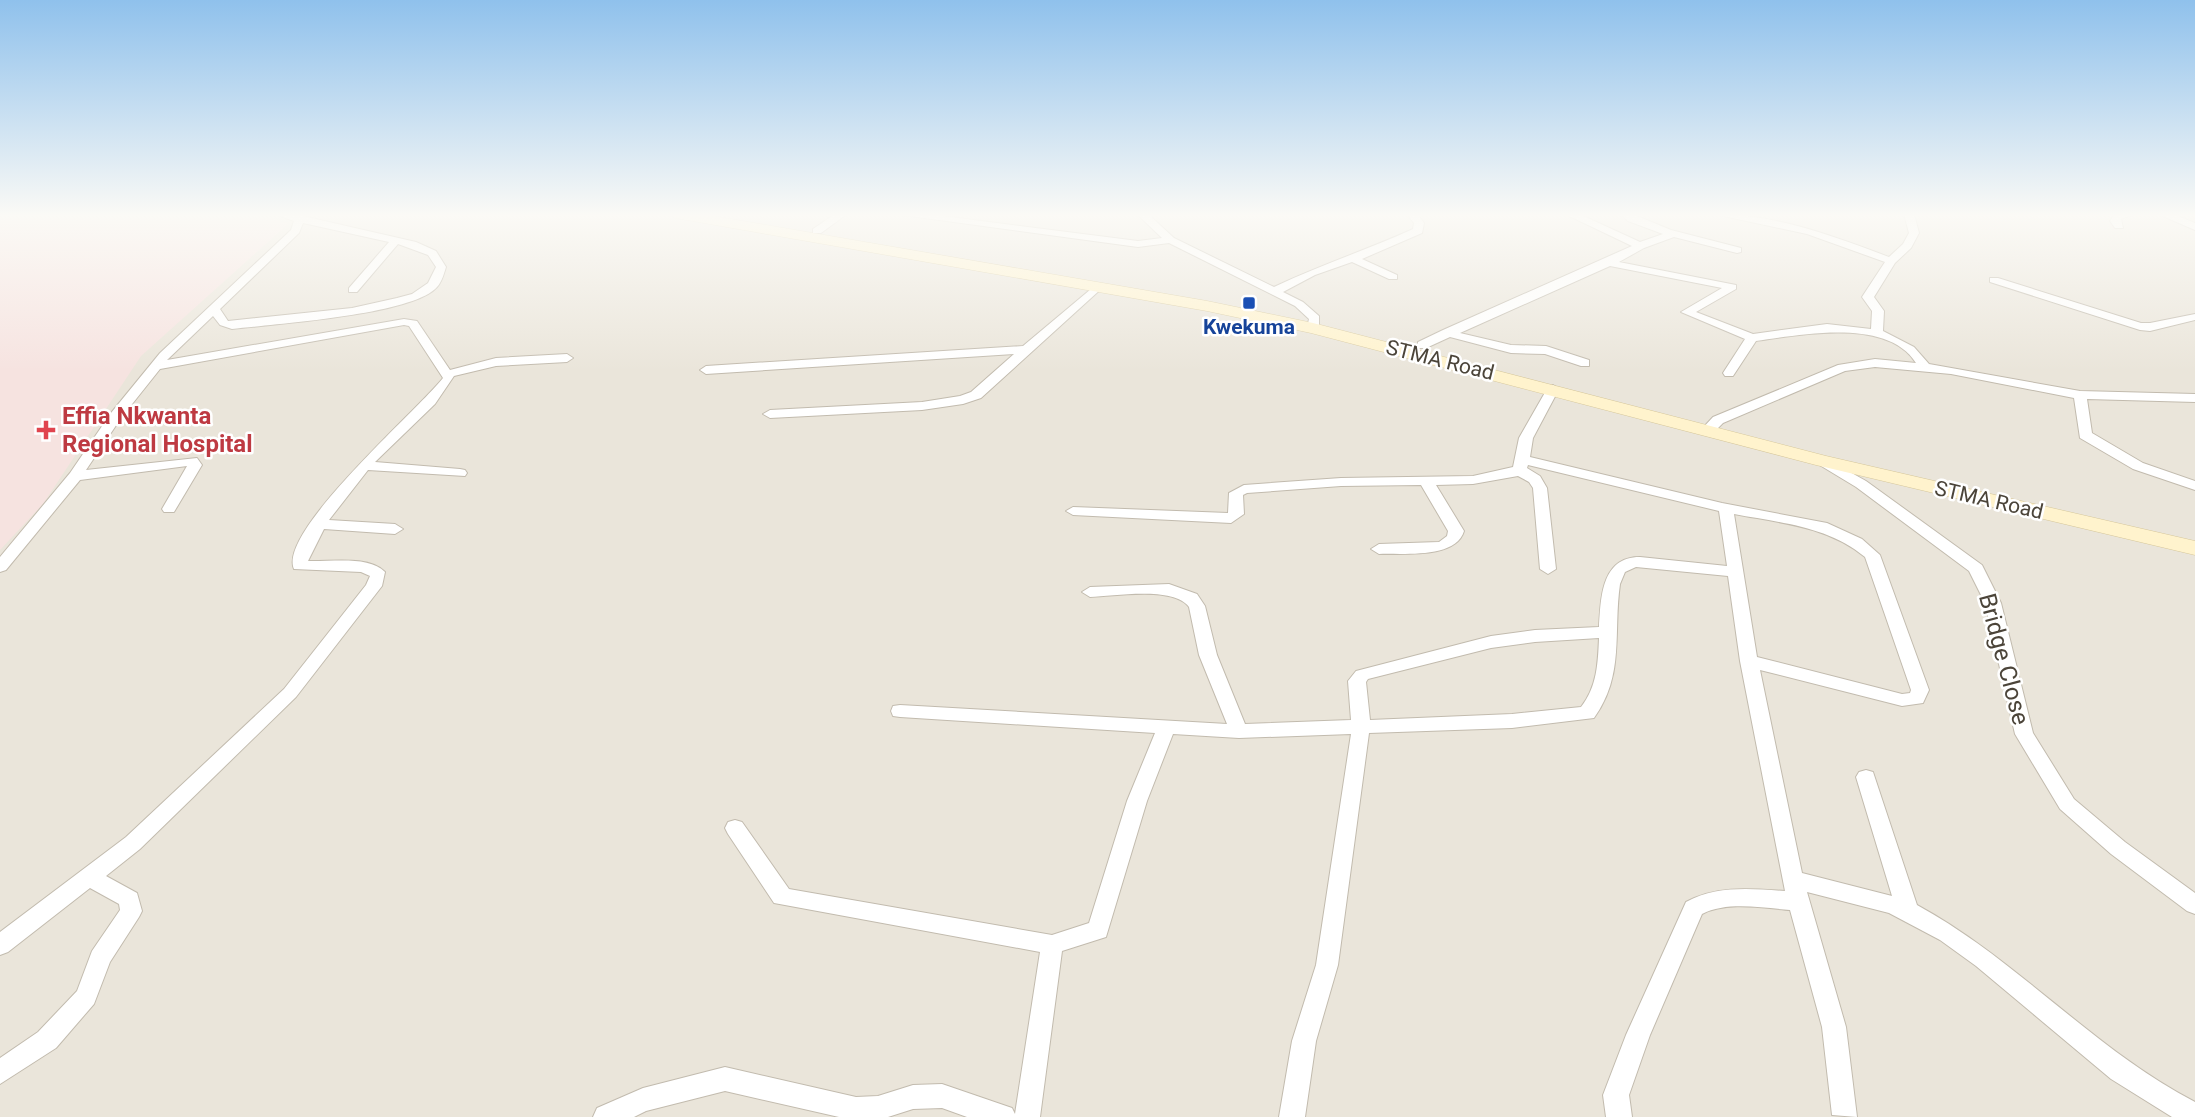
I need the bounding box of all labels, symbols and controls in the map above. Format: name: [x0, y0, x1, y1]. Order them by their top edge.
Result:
marker: Kwekuma: [1241, 295, 1257, 311]
place label: Kwekuma: [1203, 315, 1295, 339]
street label: STMA Road: [1383, 335, 1497, 385]
place label: Effia Nkwanta Regional Hospital: [62, 402, 253, 458]
marker: Effia Nkwanta Regional Hospital: [36, 420, 56, 440]
street label: STMA Road: [1932, 476, 2046, 524]
street label: Bridge Close: [1973, 590, 2035, 728]

